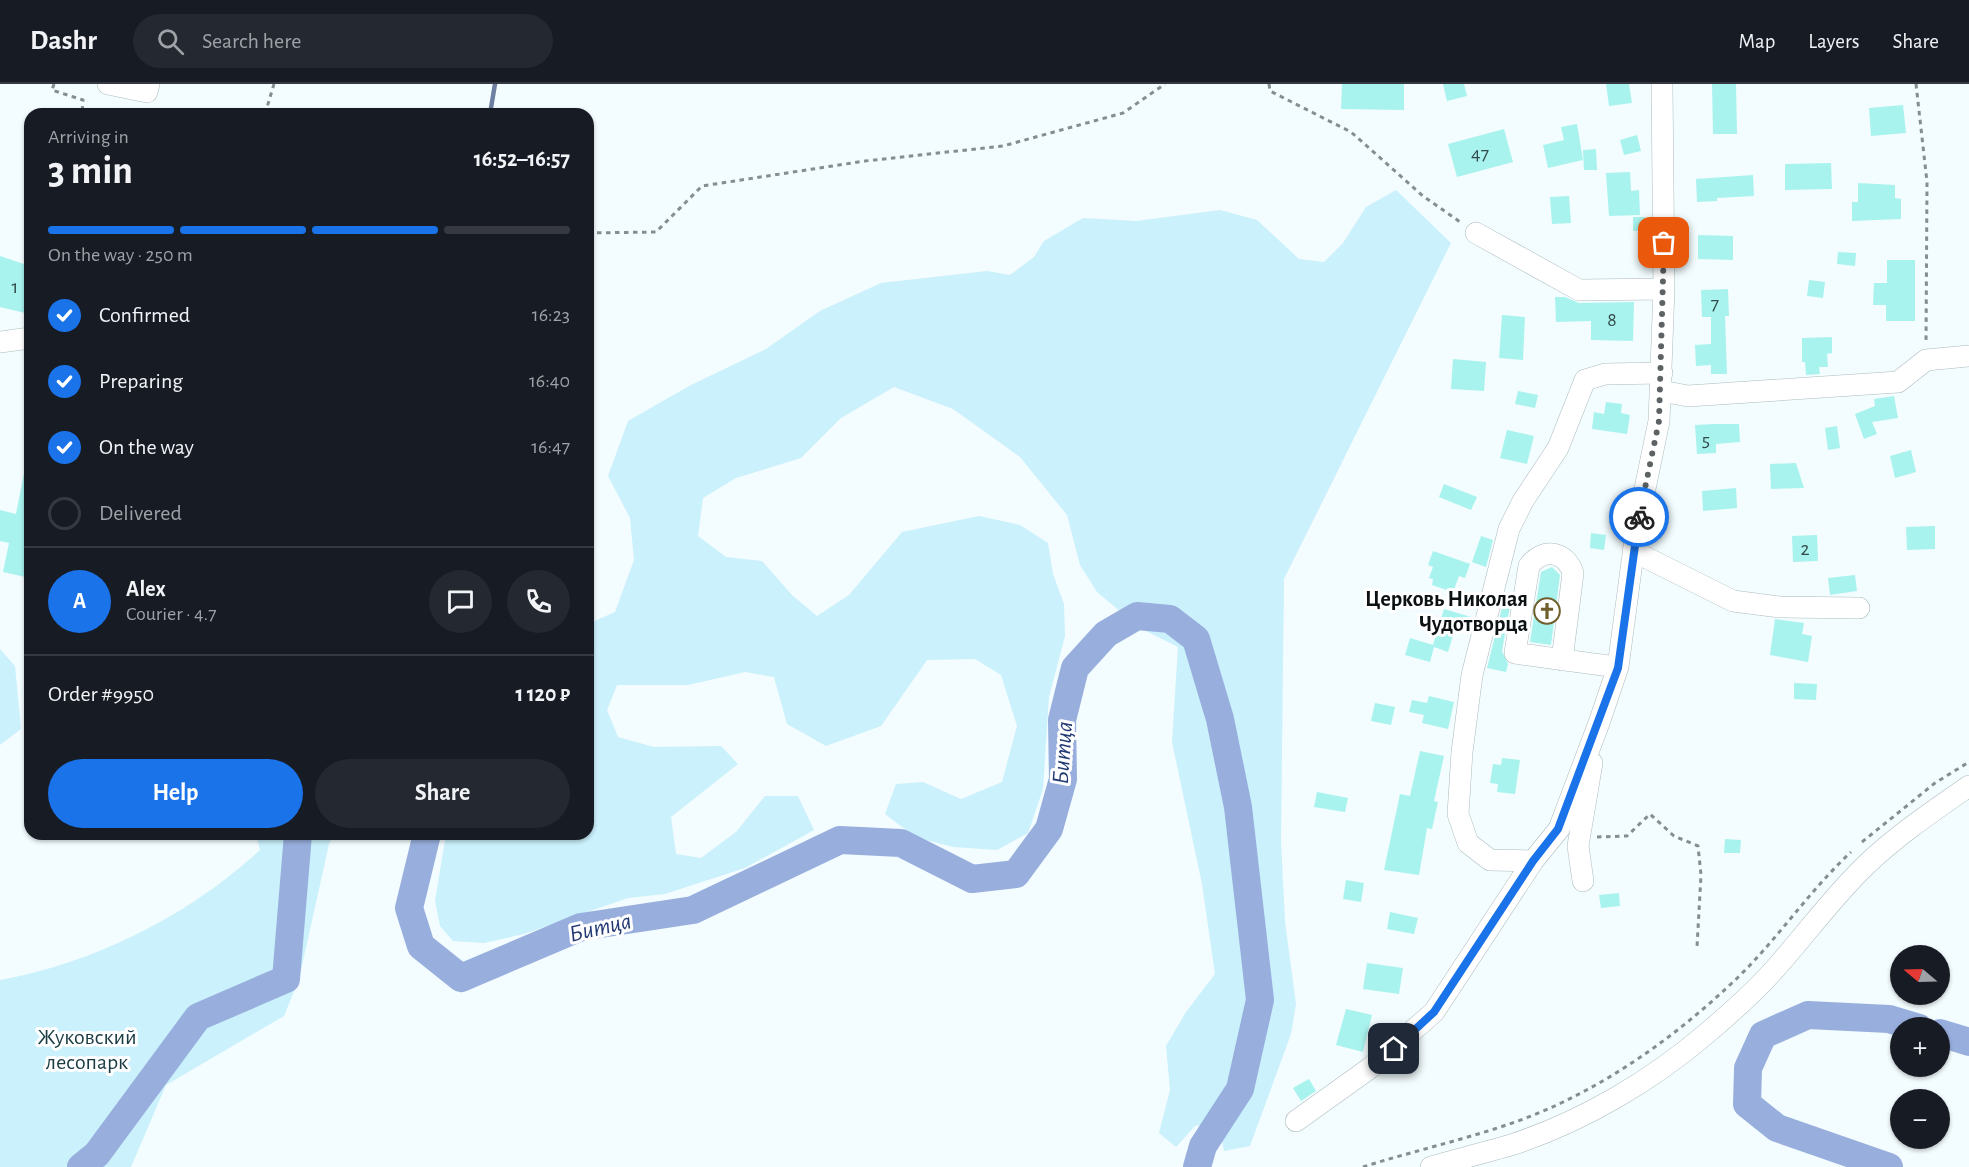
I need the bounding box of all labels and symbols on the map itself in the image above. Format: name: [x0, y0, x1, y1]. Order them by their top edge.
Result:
house number: 47: [1471, 144, 1489, 164]
pin: [1638, 217, 1689, 268]
house number: 1: [12, 277, 18, 297]
house number: 7: [1711, 294, 1719, 314]
house number: 8: [1607, 310, 1617, 330]
house number: 5: [1702, 430, 1710, 450]
courier: [1609, 487, 1669, 547]
house number: 2: [1800, 539, 1810, 559]
place label: Церковь Николая Чудотворца: [1365, 588, 1528, 636]
church icon: Церковь Николая Чудотворца: [1532, 596, 1562, 626]
water label: Битца: [1049, 721, 1077, 785]
water label: Битца: [567, 909, 634, 947]
north arrow: [1890, 945, 1950, 1005]
pin: [1368, 1023, 1419, 1074]
park label: Жуковский лесопарк: [37, 1026, 137, 1073]

